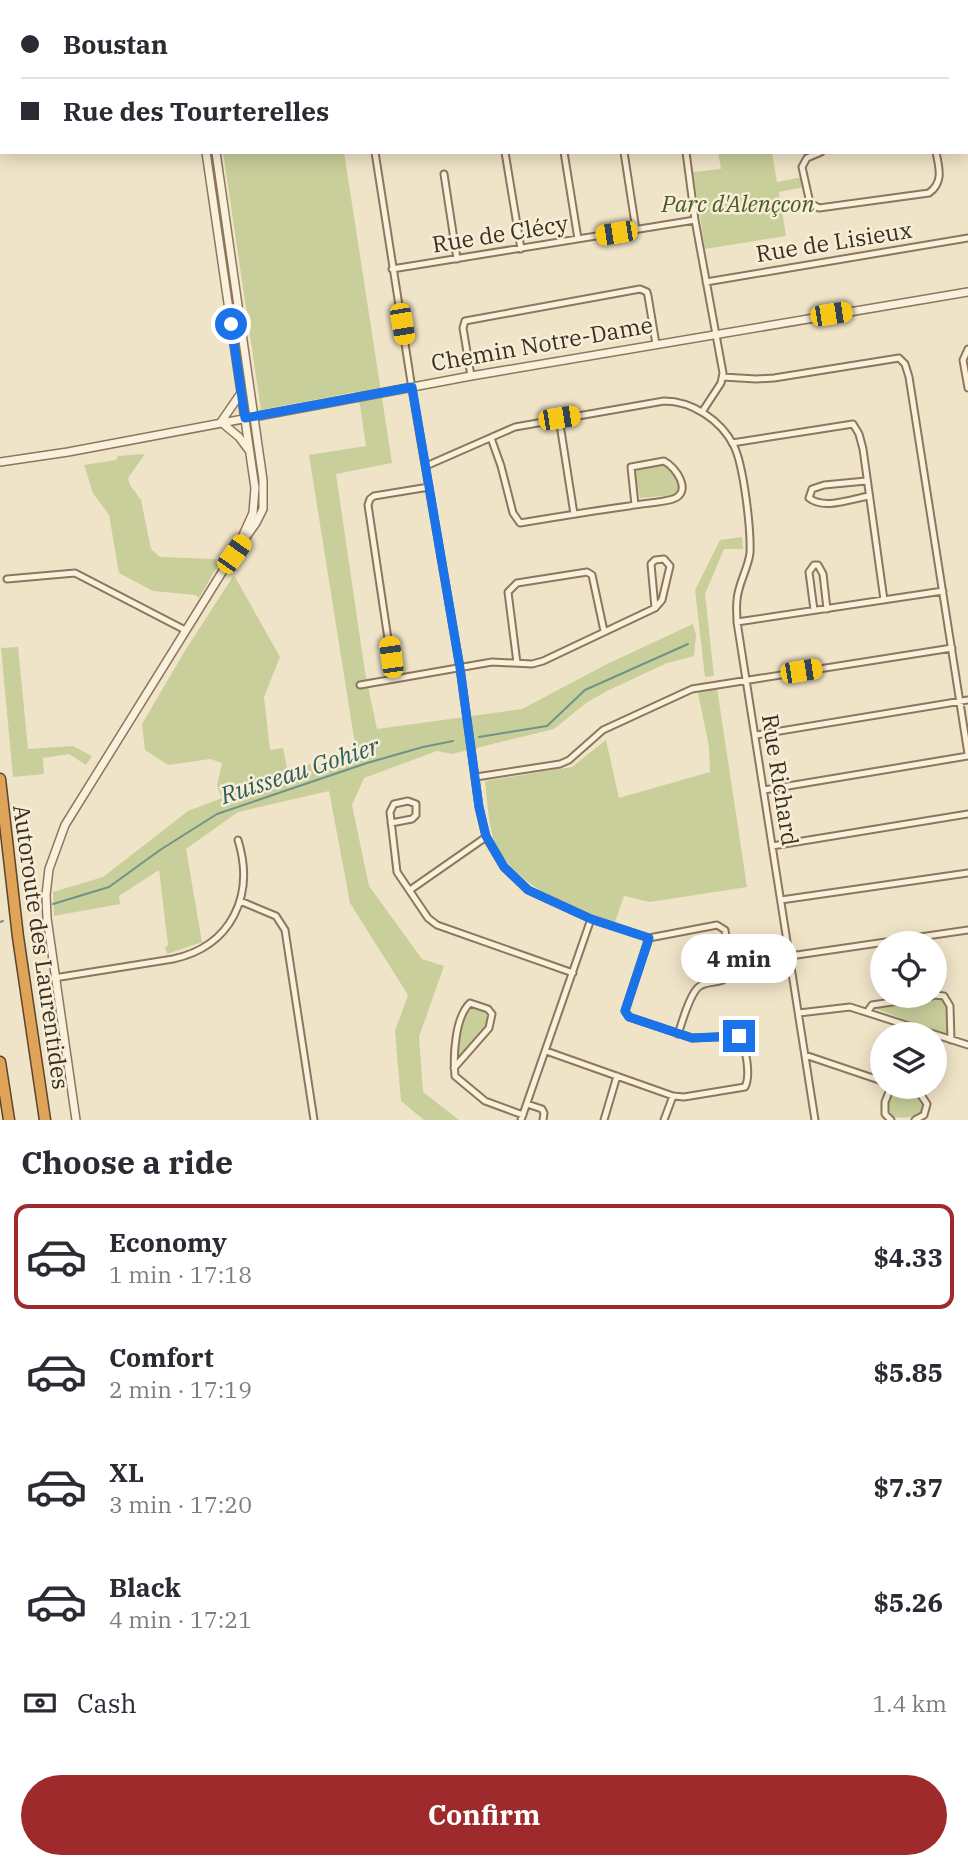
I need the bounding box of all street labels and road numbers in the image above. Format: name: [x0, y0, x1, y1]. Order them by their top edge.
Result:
street label: Rue de Clécy: [430, 207, 571, 259]
street label: Rue de Lisieux: [754, 214, 914, 268]
street label: Chemin Notre-Dame: [429, 309, 655, 377]
street label: Rue Richard: [756, 712, 806, 848]
street label: Autoroute des Laurentides: [7, 803, 77, 1091]

